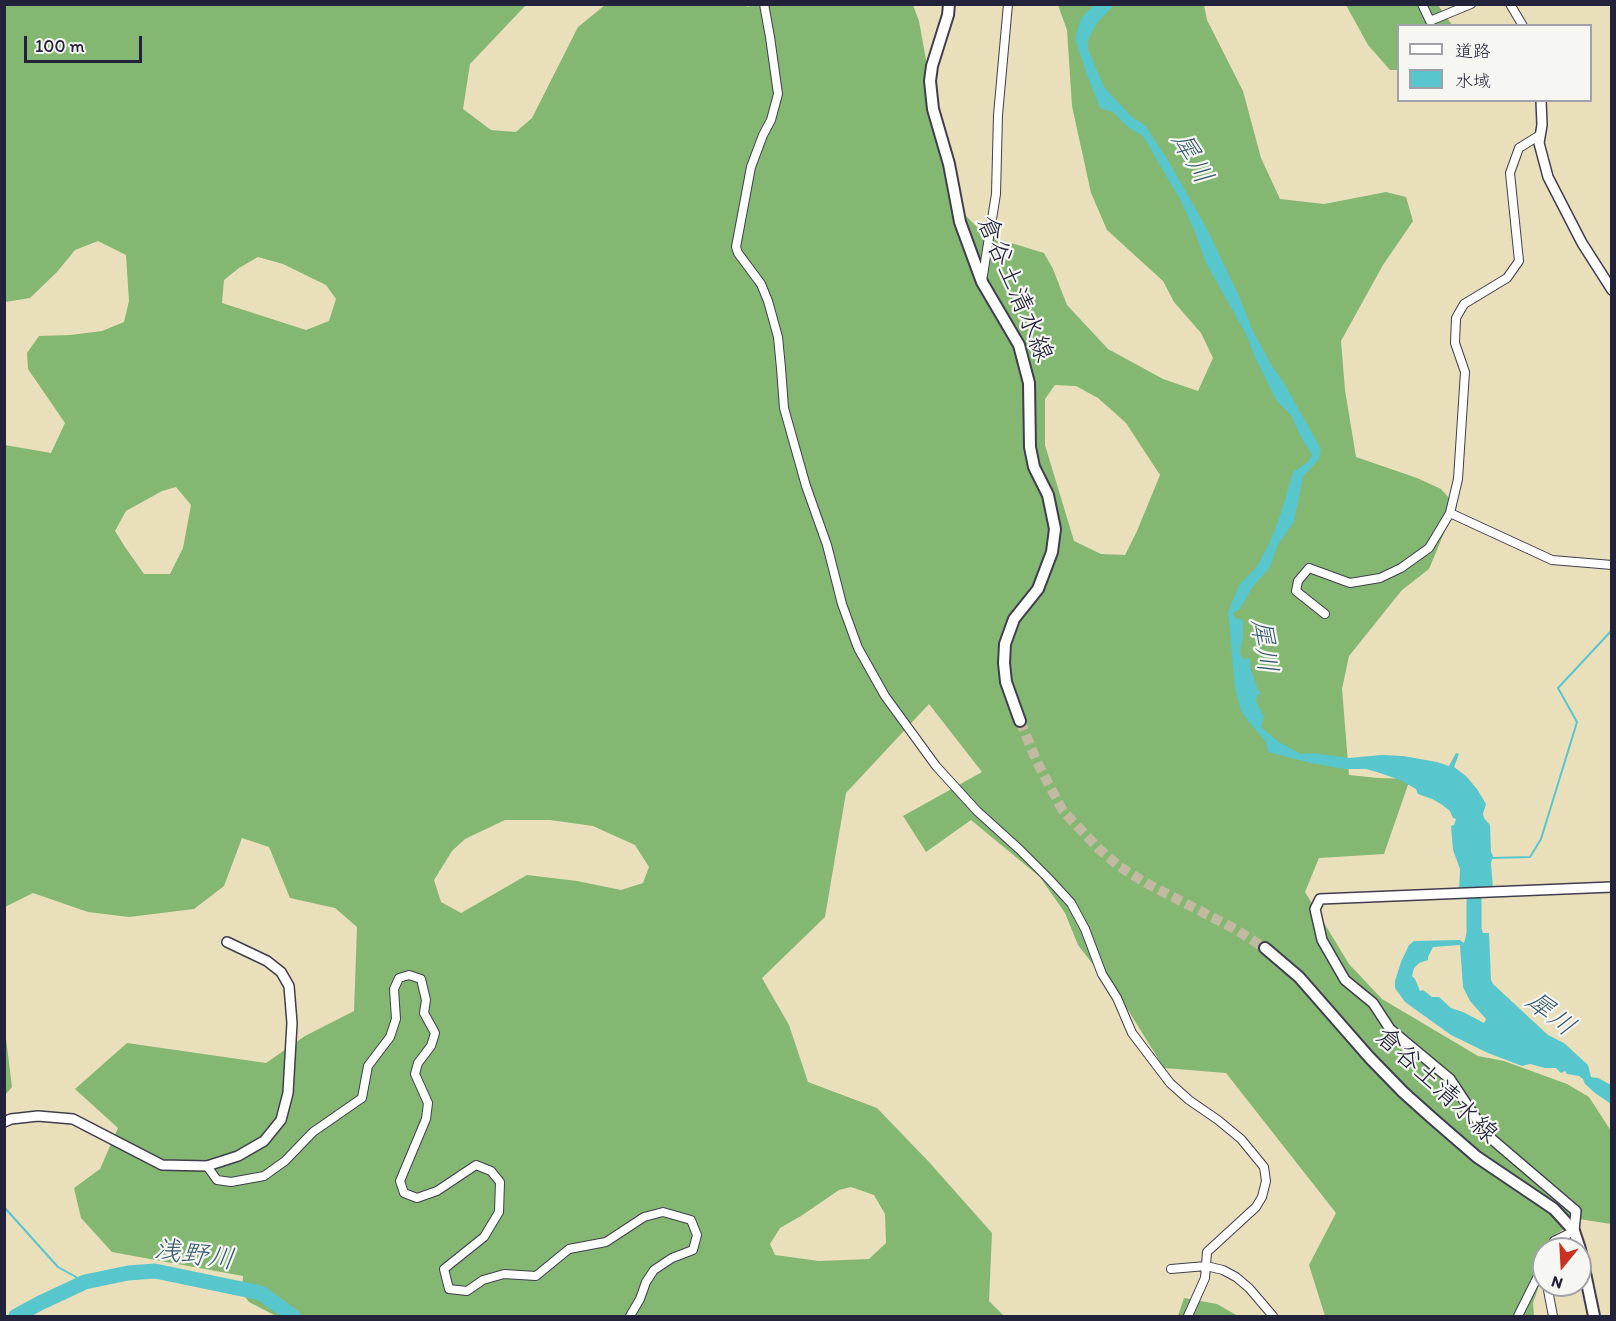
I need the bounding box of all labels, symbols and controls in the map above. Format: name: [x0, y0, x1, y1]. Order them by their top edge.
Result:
scale bar: [27, 24, 146, 62]
legend: [1397, 24, 1592, 102]
text: 100 m: [35, 35, 85, 57]
text: 道路: [1455, 40, 1491, 62]
text: 水域: [1455, 70, 1491, 92]
water label: 犀川: [1163, 128, 1219, 190]
street label: 倉谷土清水線: [969, 211, 1059, 367]
water label: 犀川: [1243, 617, 1283, 675]
water label: 犀川: [1519, 986, 1581, 1044]
street label: 倉谷土清水線: [1368, 1021, 1504, 1151]
water label: 浅野川: [152, 1234, 236, 1278]
north arrow: [1532, 1237, 1592, 1297]
text: N: [1549, 1272, 1565, 1293]

